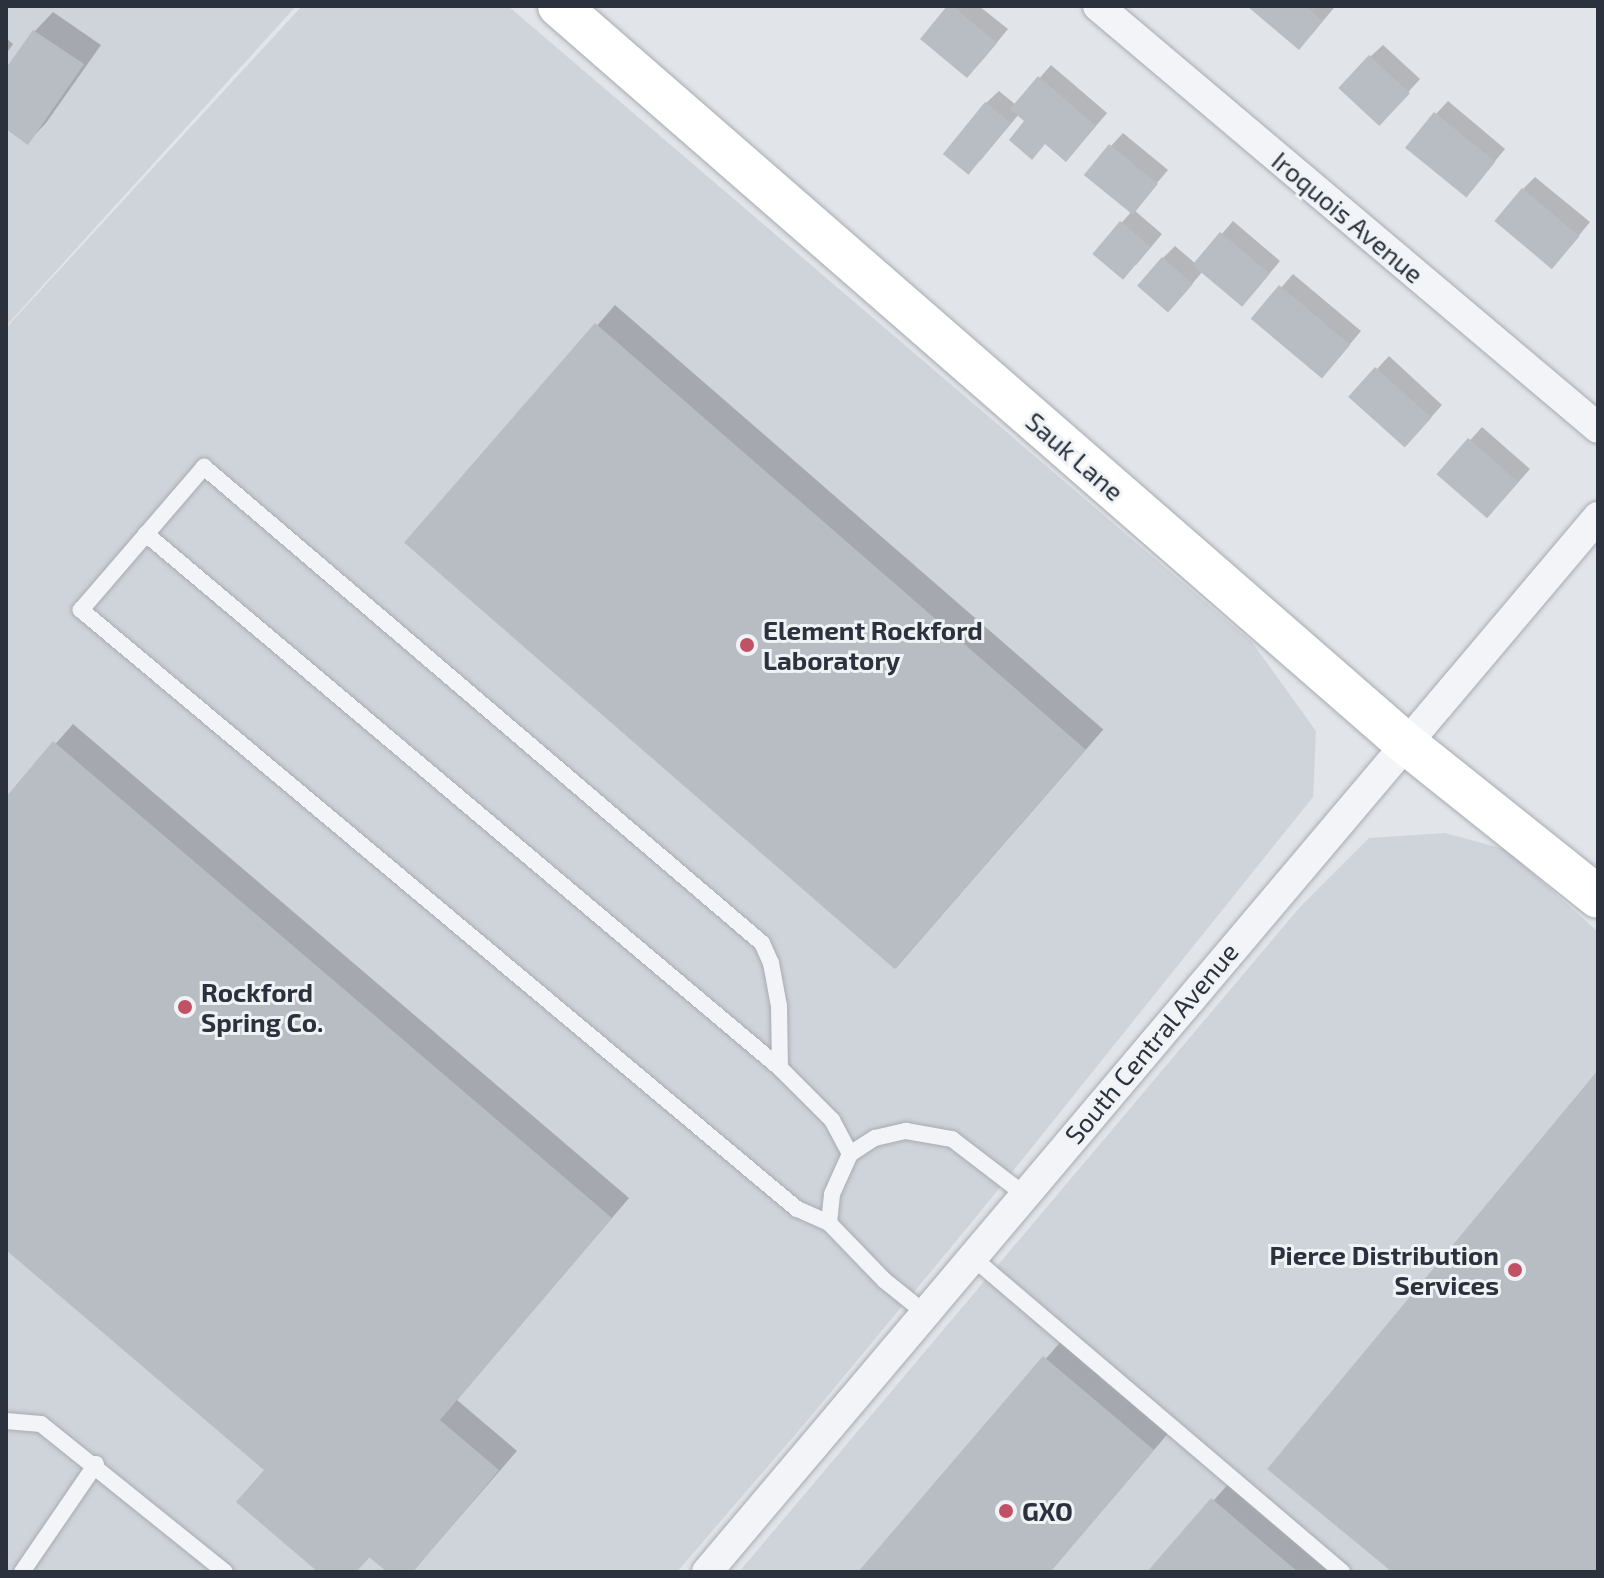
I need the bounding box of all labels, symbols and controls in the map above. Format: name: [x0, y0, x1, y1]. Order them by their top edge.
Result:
street label: Iroquois Avenue: [1266, 144, 1430, 290]
street label: Sauk Lane: [1020, 405, 1130, 507]
place label: Element Rockford Laboratory: [763, 614, 983, 676]
marker: Element Rockford Laboratory: [738, 636, 756, 654]
street label: South Central Avenue: [1057, 936, 1245, 1150]
place label: Rockford Spring Co.: [201, 976, 323, 1038]
marker: Rockford Spring Co.: [176, 998, 194, 1016]
place label: Pierce Distribution Services: [1270, 1239, 1499, 1300]
marker: Pierce Distribution Services: [1506, 1261, 1524, 1279]
place label: GXO: [1022, 1495, 1073, 1527]
marker: GXO: [997, 1502, 1015, 1520]

